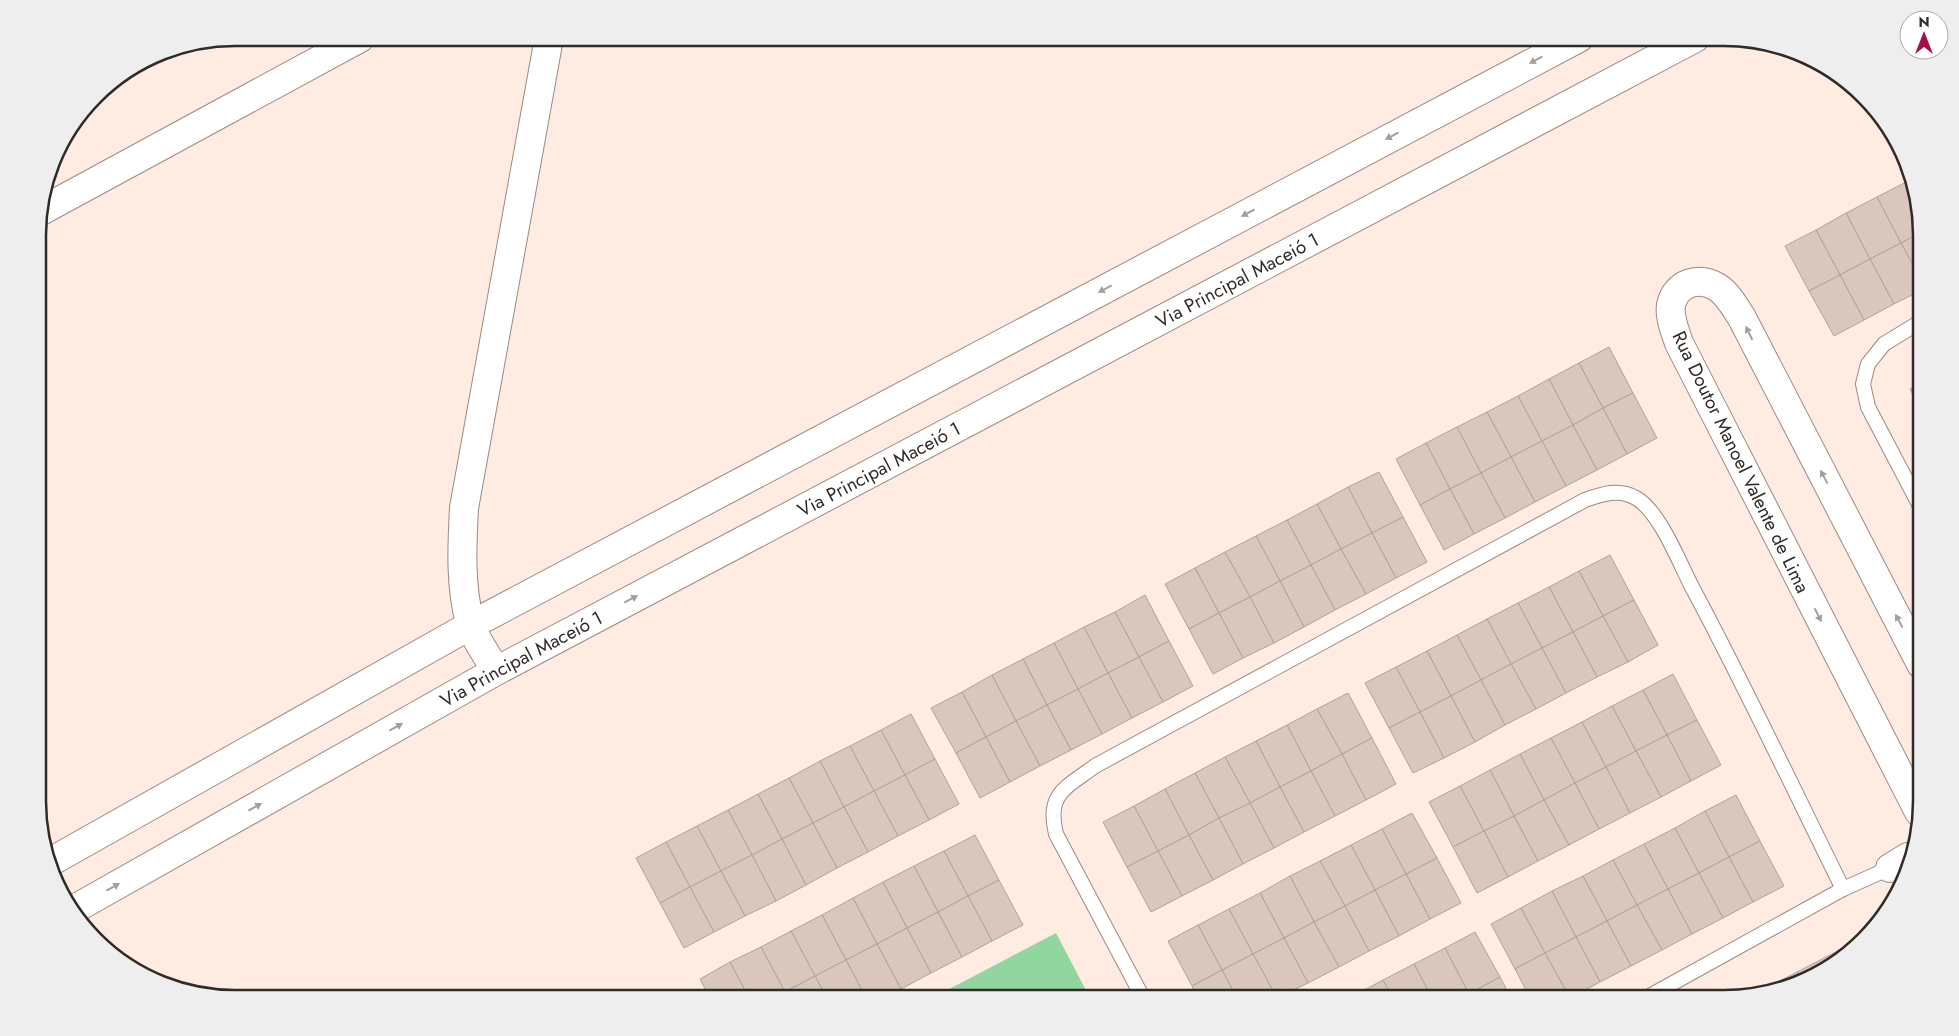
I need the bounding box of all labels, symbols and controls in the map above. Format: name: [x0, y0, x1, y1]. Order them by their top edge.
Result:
north arrow: [1899, 10, 1949, 60]
text: N: [1918, 12, 1930, 32]
one-way arrow: [1528, 56, 1543, 64]
one-way arrow: [1385, 132, 1399, 141]
one-way arrow: [1242, 208, 1255, 217]
street label: Via Principal Maceió 1: [1151, 226, 1323, 334]
one-way arrow: [1098, 285, 1112, 293]
one-way arrow: [1745, 326, 1753, 340]
street label: Rua Doutor Manoel Valente de Lima: [1666, 327, 1816, 597]
street label: Via Principal Maceió 1: [793, 415, 965, 523]
one-way arrow: [1819, 470, 1828, 484]
one-way arrow: [624, 595, 639, 603]
street label: Via Principal Maceió 1: [435, 604, 607, 714]
one-way arrow: [1814, 608, 1822, 622]
one-way arrow: [1895, 614, 1903, 628]
one-way arrow: [390, 723, 403, 732]
one-way arrow: [248, 803, 262, 811]
one-way arrow: [106, 883, 121, 891]

